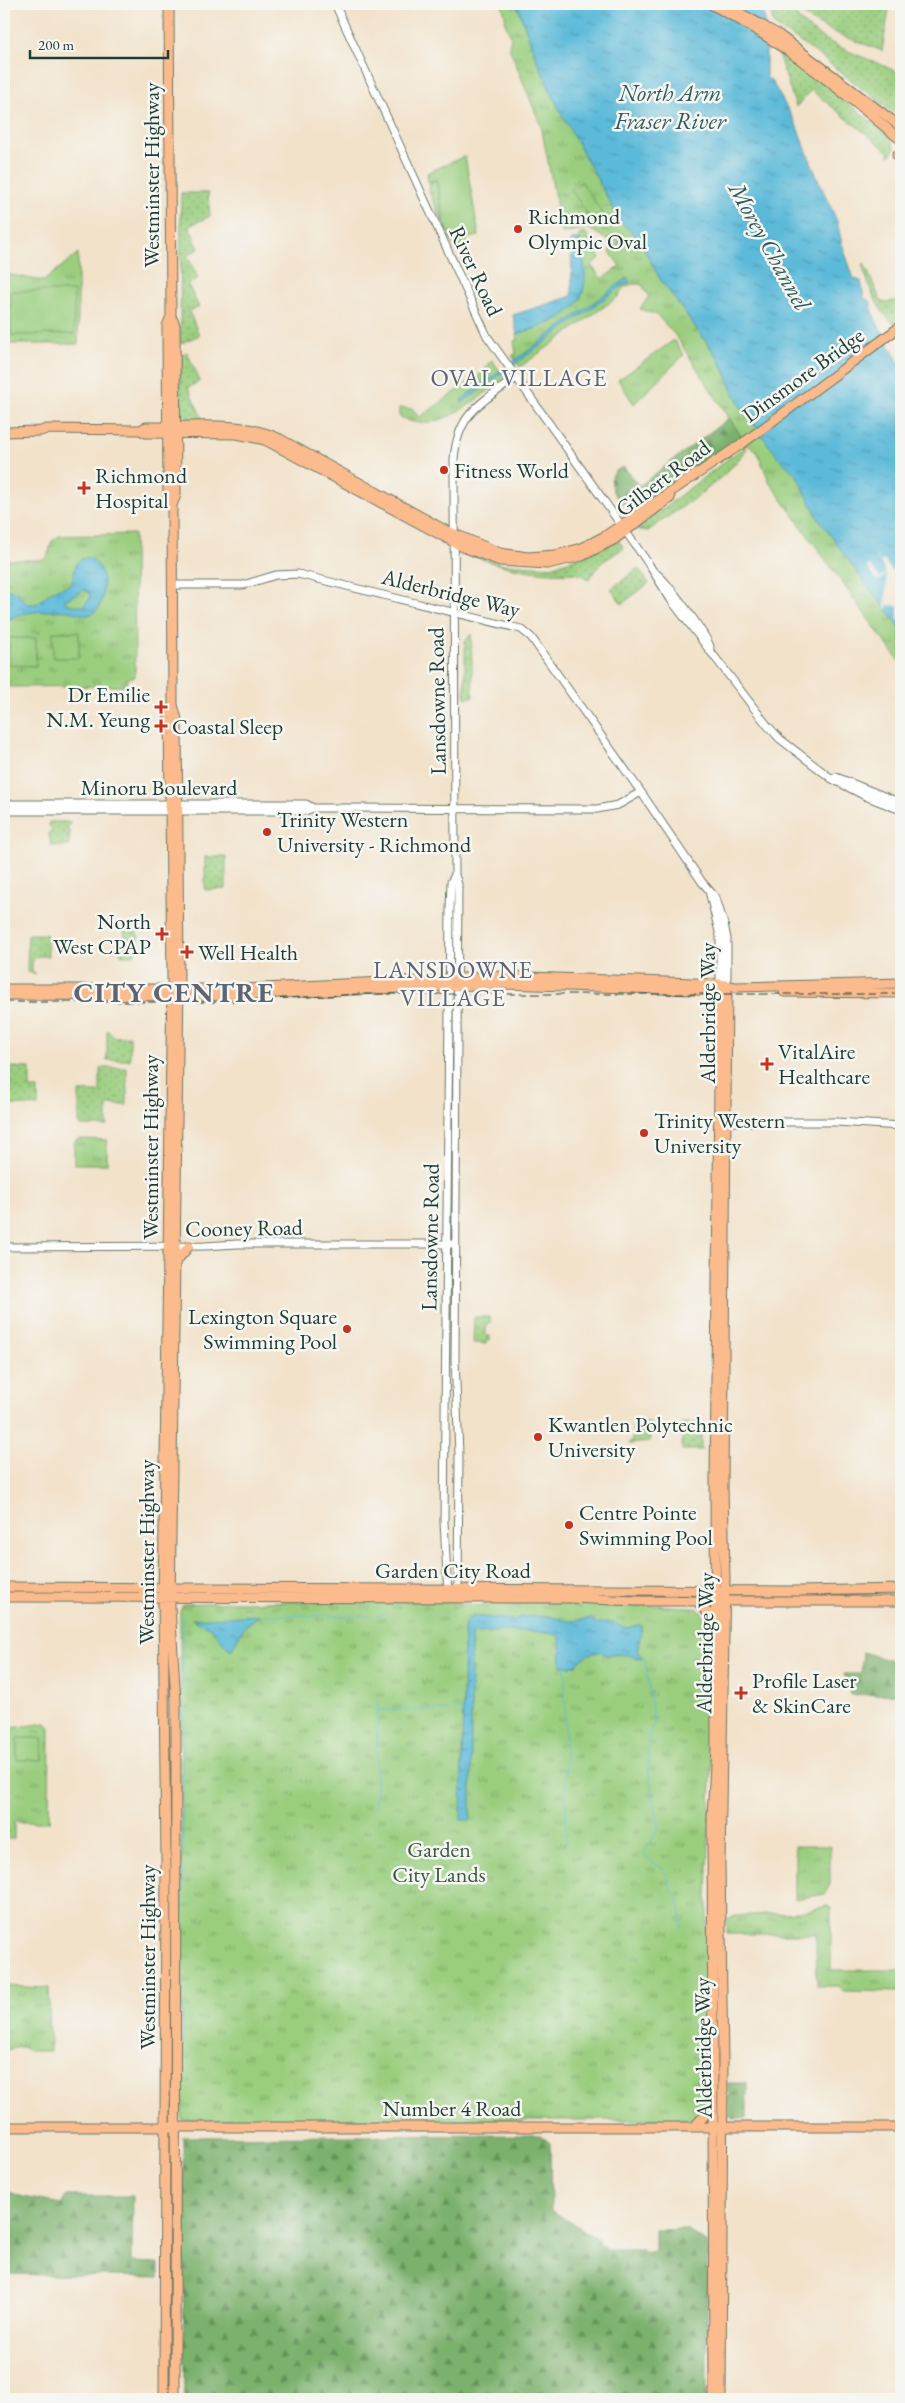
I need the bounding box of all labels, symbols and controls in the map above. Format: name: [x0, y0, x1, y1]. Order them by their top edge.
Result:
scale bar: [30, 28, 168, 60]
text: 200 m: [38, 35, 75, 54]
water label: North Arm Fraser River: [613, 77, 728, 136]
street label: Westminster Highway: [137, 82, 166, 268]
water label: Morey Channel: [721, 175, 819, 317]
place label: Richmond Olympic Oval: [528, 202, 647, 256]
street label: River Road: [442, 221, 510, 322]
marker: Richmond Olympic Oval: [512, 223, 524, 235]
street label: Dinsmore Bridge: [736, 321, 870, 429]
district label: OVAL VILLAGE: [430, 362, 608, 393]
street label: Gilbert Road: [610, 432, 717, 523]
place label: Fitness World: [454, 456, 570, 485]
place label: Richmond Hospital: [95, 461, 188, 515]
marker: Fitness World: [438, 464, 450, 476]
marker: Richmond Hospital: [77, 481, 91, 495]
street label: Alderbridge Way: [378, 562, 523, 624]
street label: Lansdowne Road: [421, 626, 453, 775]
place label: Dr Emilie N.M. Yeung: [46, 680, 150, 734]
marker: Dr Emilie N.M. Yeung: [154, 700, 168, 714]
place label: Coastal Sleep: [172, 712, 283, 741]
marker: Coastal Sleep: [154, 719, 168, 733]
street label: Minoru Boulevard: [81, 773, 238, 802]
place label: Trinity Western University - Richmond: [277, 805, 472, 859]
marker: Trinity Western University - Richmond: [261, 826, 273, 838]
place label: North West CPAP: [53, 907, 151, 961]
marker: North West CPAP: [155, 927, 169, 941]
place label: Well Health: [198, 938, 298, 967]
street label: Alderbridge Way: [693, 942, 722, 1085]
marker: Well Health: [180, 945, 194, 959]
district label: LANSDOWNE VILLAGE: [373, 954, 533, 1013]
district label: CITY CENTRE: [73, 974, 275, 1010]
place label: VitalAire Healthcare: [778, 1037, 870, 1091]
street label: Westminster Highway: [136, 1054, 165, 1240]
marker: VitalAire Healthcare: [760, 1057, 774, 1071]
place label: Trinity Western University: [654, 1106, 786, 1160]
marker: Trinity Western University: [638, 1127, 650, 1139]
street label: Lansdowne Road: [414, 1162, 446, 1311]
street label: Cooney Road: [185, 1212, 304, 1244]
place label: Lexington Square Swimming Pool: [188, 1302, 337, 1356]
marker: Lexington Square Swimming Pool: [341, 1323, 353, 1335]
place label: Kwantlen Polytechnic University: [548, 1410, 733, 1464]
marker: Kwantlen Polytechnic University: [532, 1431, 544, 1443]
street label: Westminster Highway: [132, 1459, 161, 1645]
place label: Centre Pointe Swimming Pool: [579, 1498, 713, 1552]
marker: Centre Pointe Swimming Pool: [563, 1519, 575, 1531]
street label: Garden City Road: [375, 1556, 532, 1585]
street label: Alderbridge Way: [689, 1572, 721, 1715]
place label: Profile Laser & SkinCare: [752, 1666, 857, 1720]
marker: Profile Laser & SkinCare: [734, 1686, 748, 1700]
park label: Garden City Lands: [392, 1835, 486, 1889]
street label: Westminster Highway: [133, 1864, 162, 2050]
street label: Alderbridge Way: [687, 1977, 719, 2120]
street label: Number 4 Road: [383, 2094, 522, 2123]

